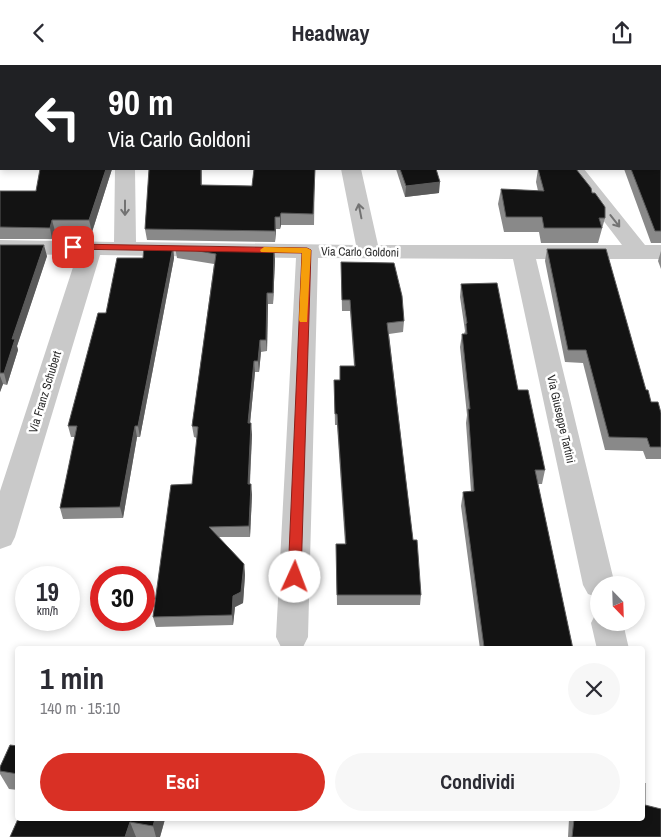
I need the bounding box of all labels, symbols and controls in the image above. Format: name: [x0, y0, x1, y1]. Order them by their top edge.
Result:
text: Headway: [291, 18, 370, 48]
icon: back: [25, 19, 53, 47]
icon: share: [608, 19, 636, 47]
text: 90 m: [108, 79, 173, 126]
icon: left: [25, 85, 90, 150]
text: Via Carlo Goldoni: [108, 124, 251, 154]
one-way arrow: [120, 200, 130, 216]
one-way arrow: [354, 203, 364, 219]
one-way arrow: [609, 214, 620, 227]
pin: [52, 226, 94, 268]
icon: arrive: [59, 233, 87, 261]
street label: Via Carlo Goldoni: [321, 243, 399, 261]
street label: Via Franz Schubert: [25, 349, 65, 435]
street label: Via Giuseppe Tartini: [543, 373, 579, 465]
position arrow: [268, 550, 320, 602]
speed limit sign: 30: [90, 566, 155, 631]
text: 19: [36, 575, 59, 609]
north arrow: [590, 576, 645, 631]
map controls: [590, 576, 645, 631]
text: km/h: [37, 603, 58, 619]
text: 1 min: [40, 658, 104, 698]
button: close: [568, 663, 620, 715]
text: 140 m · 15:10: [40, 697, 120, 719]
button: Esci: [40, 753, 325, 811]
button: Condividi: [335, 753, 620, 811]

